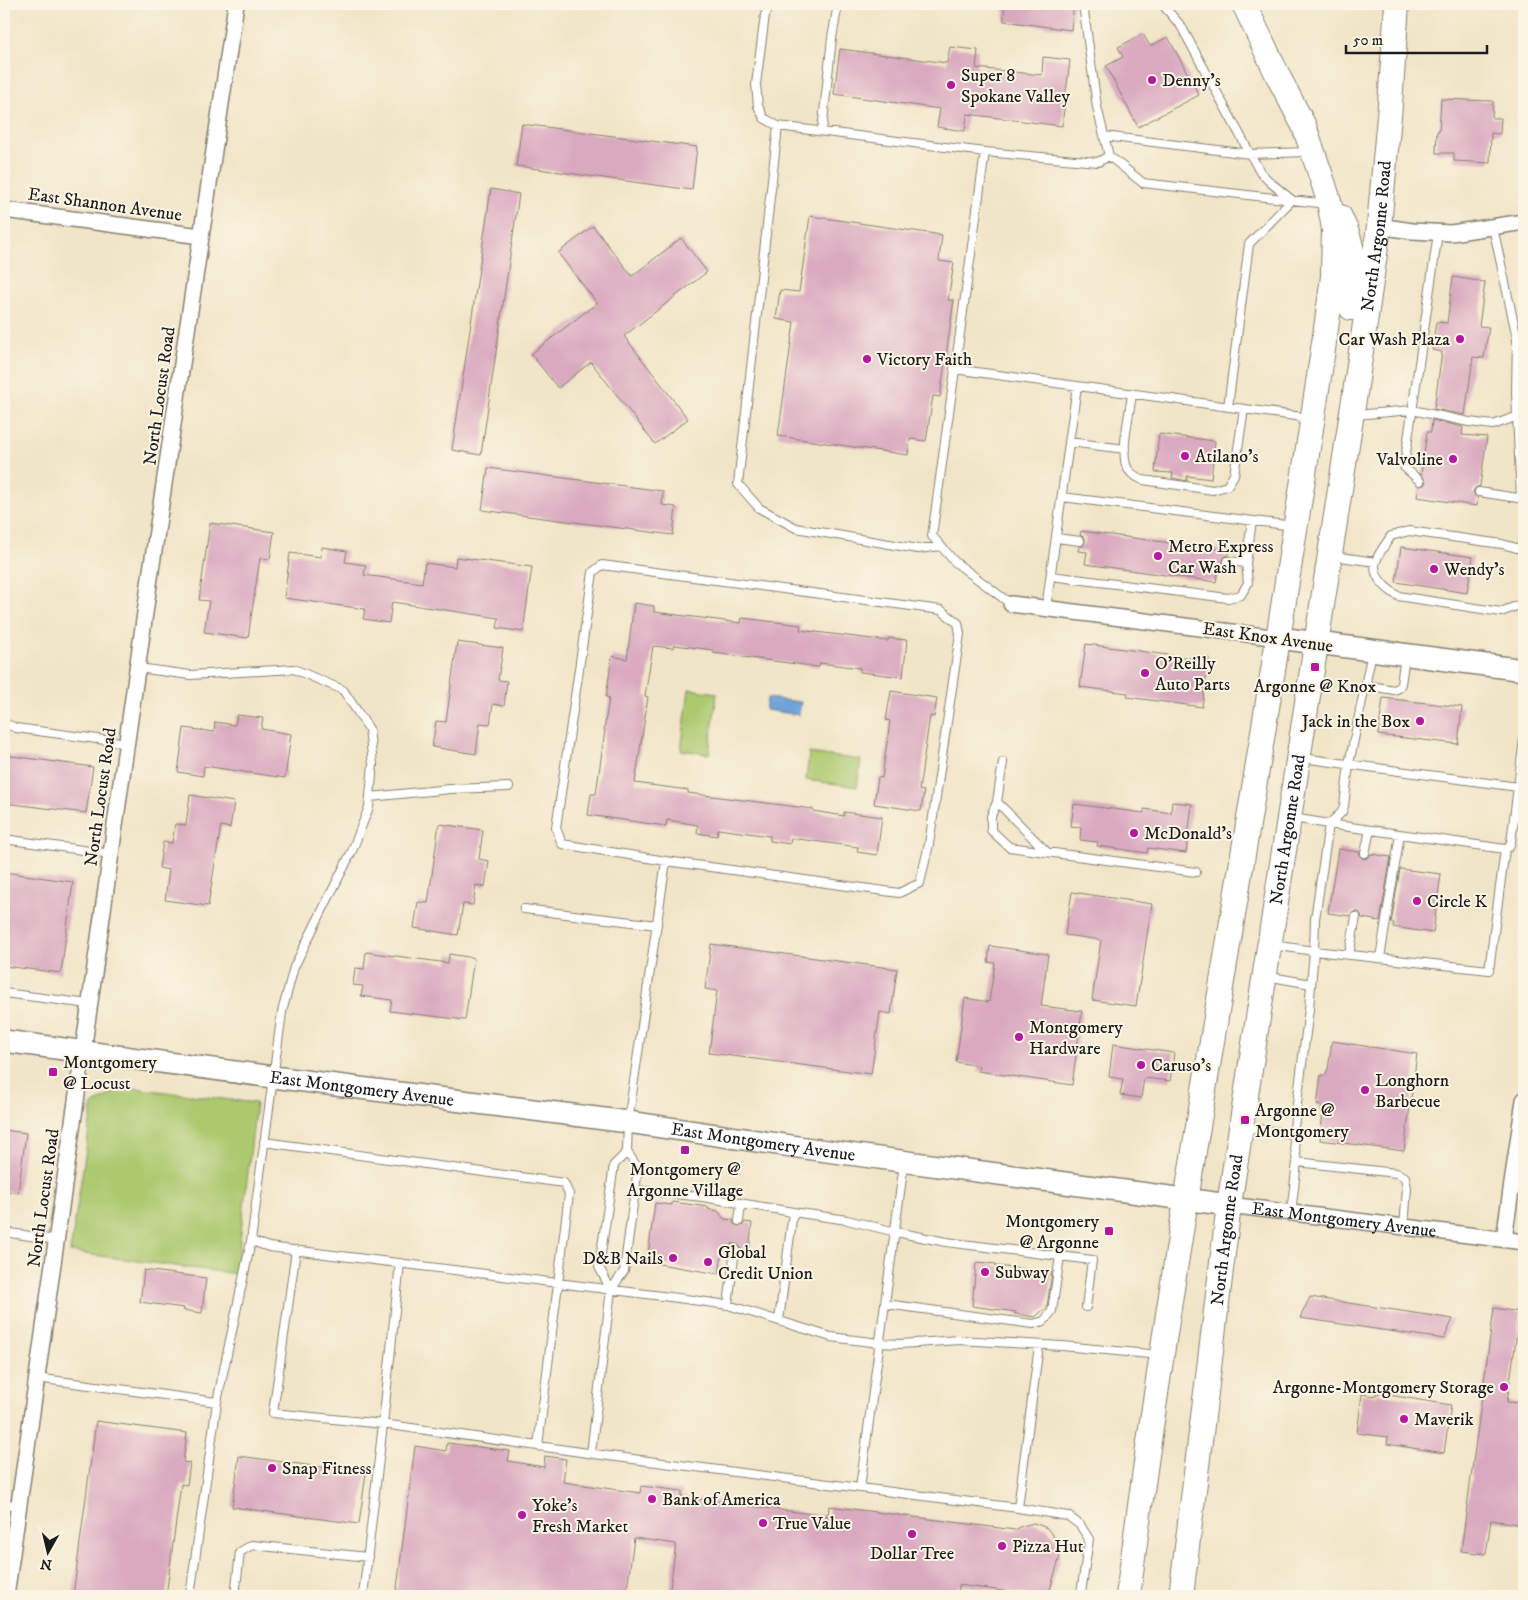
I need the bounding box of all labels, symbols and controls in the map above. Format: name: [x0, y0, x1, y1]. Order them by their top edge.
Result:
scale bar: [1346, 22, 1487, 54]
text: 50 m: [1353, 31, 1383, 50]
place label: Super 8 Spokane Valley: [961, 65, 1071, 108]
place label: Denny's: [1162, 70, 1221, 92]
marker: Denny's: [1146, 74, 1158, 86]
marker: Super 8 Spokane Valley: [945, 79, 957, 91]
street label: North Argonne Road: [1357, 160, 1397, 313]
street label: East Shannon Avenue: [26, 183, 183, 227]
street label: North Locust Road: [139, 325, 181, 467]
place label: Car Wash Plaza: [1339, 329, 1450, 351]
marker: Car Wash Plaza: [1454, 333, 1466, 345]
place label: Victory Faith: [876, 349, 973, 371]
marker: Victory Faith: [861, 353, 873, 365]
place label: Atilano's: [1195, 446, 1258, 468]
place label: Valvoline: [1375, 449, 1443, 471]
marker: Atilano's: [1179, 450, 1191, 462]
marker: Valvoline: [1447, 453, 1459, 465]
place label: Metro Express Car Wash: [1168, 536, 1273, 579]
marker: Metro Express Car Wash: [1152, 550, 1164, 562]
place label: Wendy's: [1443, 559, 1504, 581]
marker: Wendy's: [1428, 563, 1440, 575]
street label: East Knox Avenue: [1201, 618, 1334, 658]
place label: O'Reilly Auto Parts: [1155, 653, 1230, 696]
marker: Argonne @ Knox: [1309, 661, 1321, 673]
marker: O'Reilly Auto Parts: [1139, 667, 1151, 679]
place label: Argonne @ Knox: [1254, 676, 1377, 698]
place label: Jack in the Box: [1300, 711, 1410, 733]
marker: Jack in the Box: [1414, 715, 1426, 727]
street label: North Locust Road: [80, 726, 122, 868]
street label: North Argonne Road: [1266, 753, 1311, 906]
place label: McDonald's: [1144, 823, 1232, 845]
marker: McDonald's: [1128, 827, 1140, 839]
place label: Circle K: [1427, 891, 1488, 913]
marker: Circle K: [1411, 895, 1423, 907]
place label: Montgomery Hardware: [1029, 1017, 1123, 1060]
marker: Montgomery Hardware: [1013, 1031, 1025, 1043]
place label: Montgomery @ Locust: [63, 1052, 157, 1095]
place label: Caruso's: [1151, 1055, 1211, 1077]
marker: Caruso's: [1135, 1059, 1147, 1071]
marker: Montgomery @ Locust: [47, 1066, 59, 1078]
street label: East Montgomery Avenue: [268, 1067, 455, 1112]
place label: Longhorn Barbecue: [1375, 1070, 1450, 1113]
marker: Longhorn Barbecue: [1359, 1084, 1371, 1096]
place label: Argonne @ Montgomery: [1255, 1100, 1349, 1143]
marker: Argonne @ Montgomery: [1239, 1114, 1251, 1126]
street label: East Montgomery Avenue: [670, 1118, 857, 1167]
street label: North Locust Road: [23, 1127, 65, 1269]
marker: Montgomery @ Argonne Village: [679, 1144, 691, 1156]
street label: North Argonne Road: [1207, 1153, 1249, 1307]
place label: Montgomery @ Argonne Village: [627, 1159, 743, 1202]
street label: East Montgomery Avenue: [1251, 1198, 1437, 1243]
place label: Montgomery @ Argonne: [1005, 1211, 1099, 1254]
marker: Montgomery @ Argonne: [1103, 1225, 1115, 1237]
place label: Global Credit Union: [718, 1242, 814, 1285]
place label: D&B Nails: [582, 1248, 663, 1270]
marker: D&B Nails: [667, 1252, 679, 1264]
marker: Global Credit Union: [702, 1256, 714, 1268]
place label: Subway: [995, 1262, 1050, 1284]
marker: Subway: [979, 1266, 991, 1278]
place label: Argonne-Montgomery Storage: [1273, 1377, 1494, 1399]
marker: Argonne-Montgomery Storage: [1498, 1381, 1510, 1393]
place label: Maverik: [1414, 1409, 1474, 1431]
marker: Maverik: [1398, 1413, 1410, 1425]
place label: Snap Fitness: [282, 1458, 372, 1480]
marker: Snap Fitness: [266, 1462, 278, 1474]
place label: Bank of America: [662, 1489, 781, 1511]
marker: Bank of America: [646, 1493, 658, 1505]
place label: Yoke's Fresh Market: [532, 1495, 629, 1538]
marker: Yoke's Fresh Market: [516, 1509, 528, 1521]
place label: True Value: [773, 1513, 851, 1535]
marker: True Value: [757, 1517, 769, 1529]
north arrow: [22, 1528, 72, 1578]
marker: Dollar Tree: [906, 1528, 918, 1540]
place label: Pizza Hut: [1012, 1536, 1084, 1558]
marker: Pizza Hut: [996, 1540, 1008, 1552]
place label: Dollar Tree: [870, 1543, 954, 1565]
text: N: [39, 1554, 53, 1574]

